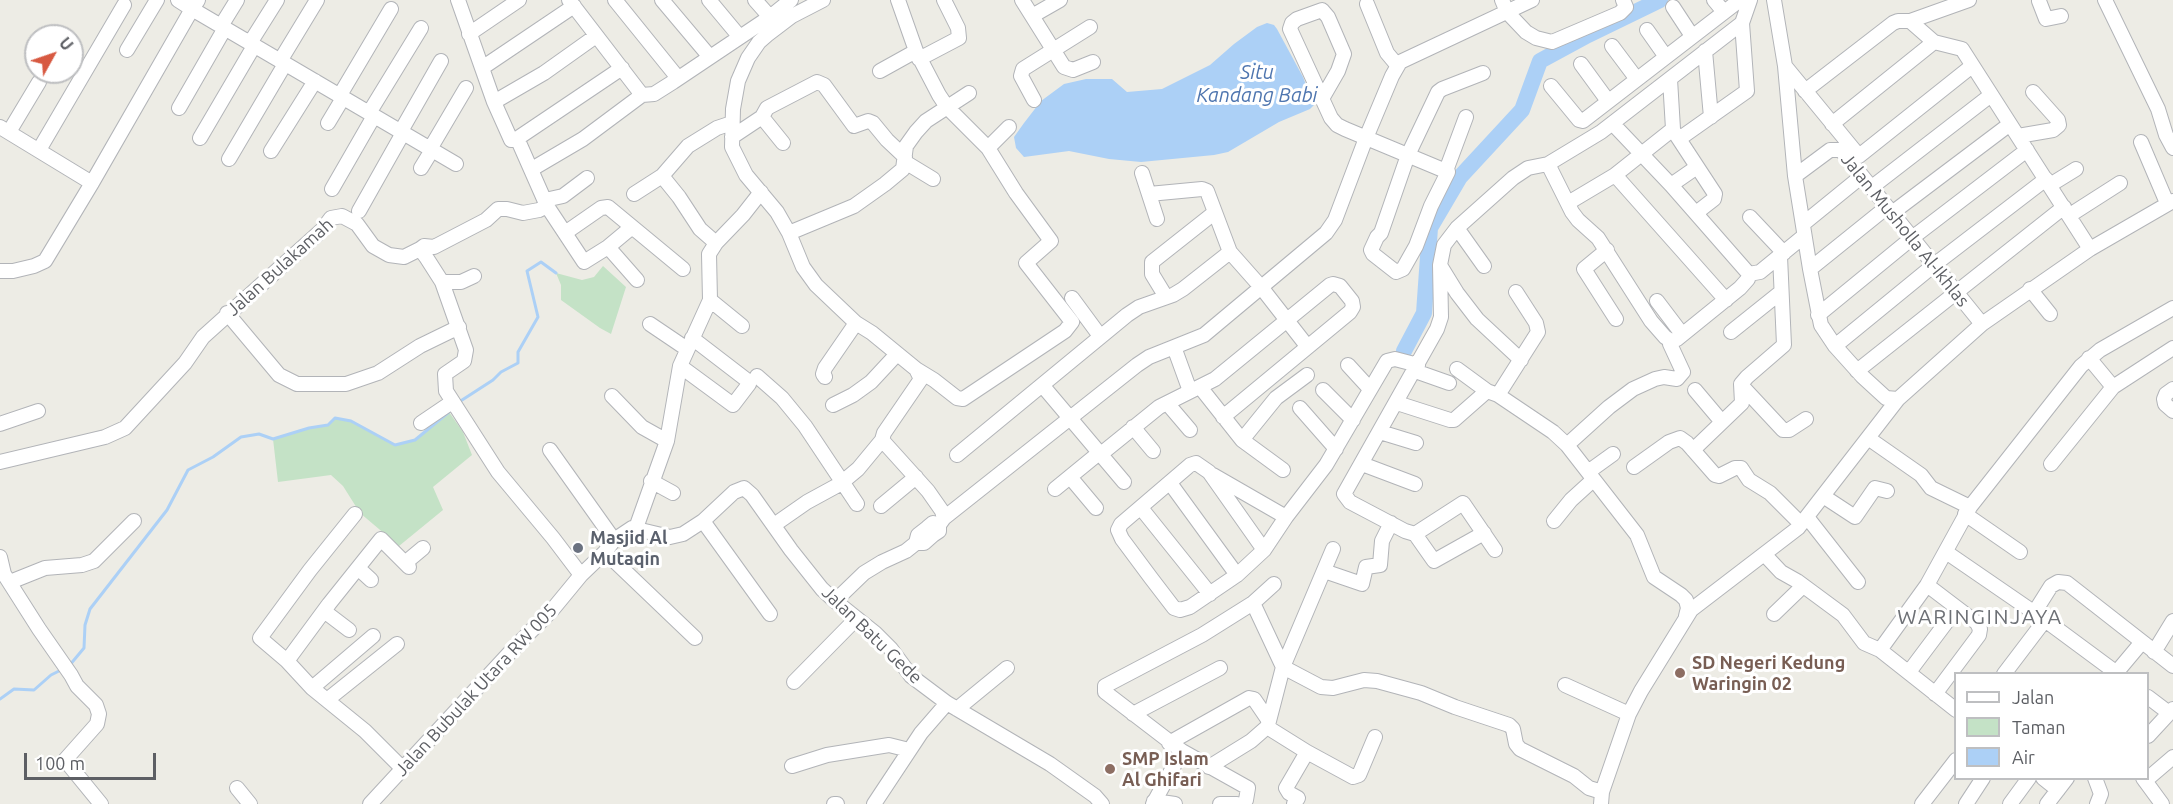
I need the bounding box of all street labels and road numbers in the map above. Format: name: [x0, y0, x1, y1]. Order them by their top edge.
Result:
street label: Jalan Musholla Al-Ikhlas: [1836, 149, 1974, 311]
street label: Jalan Bulakamah: [222, 214, 338, 320]
street label: Jalan Batu Gede: [817, 582, 927, 688]
street label: Jalan Bubulak Utara RW 005: [391, 599, 561, 781]

